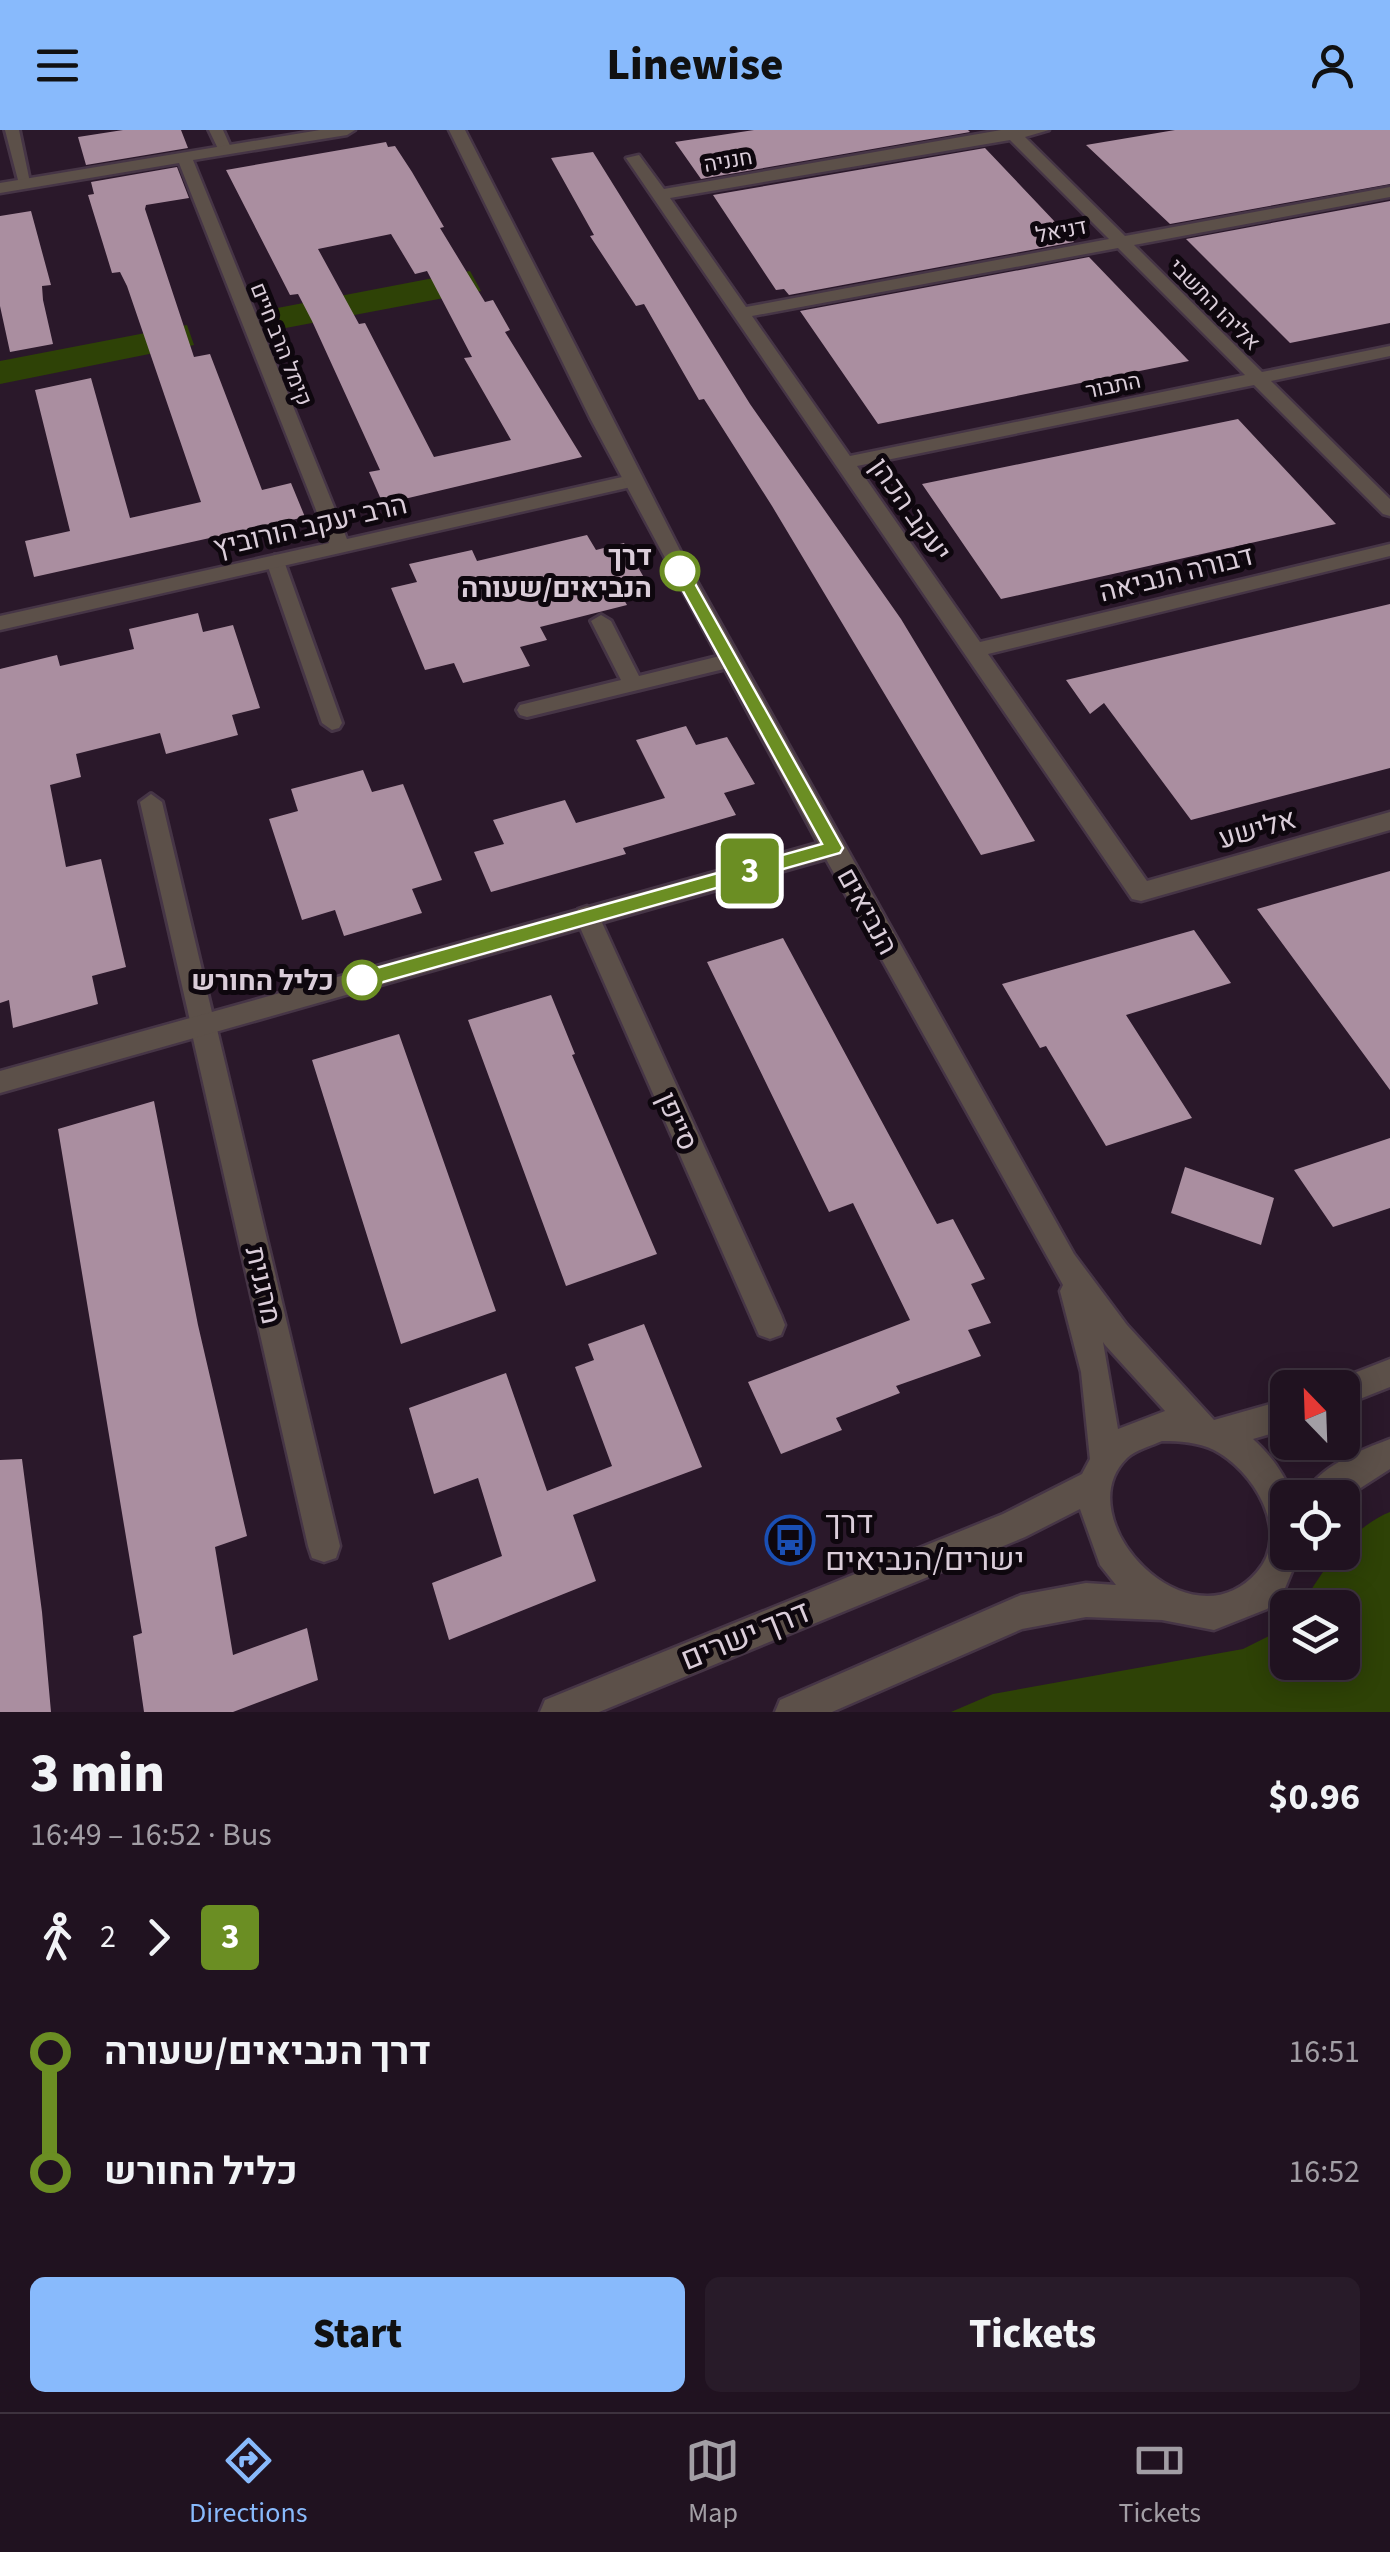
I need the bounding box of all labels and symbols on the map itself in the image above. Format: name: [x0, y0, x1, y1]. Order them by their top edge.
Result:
street label: חנניה: [701, 141, 755, 181]
street label: דניאל: [1033, 210, 1090, 252]
street label: אליהו התשבי: [1161, 252, 1267, 358]
street label: קימל הרב חיים: [242, 278, 320, 411]
street label: התבור: [1083, 365, 1144, 407]
street label: יעקב הכהן: [860, 450, 961, 570]
street label: הרב יעקב הורוביץ: [209, 484, 411, 568]
street label: דבורה הנביאה: [1095, 535, 1258, 612]
place label: דרך הנביאים/שעורה: [461, 536, 652, 608]
marker: דרך הנביאים/שעורה: [661, 552, 699, 590]
street label: אלישע: [1214, 799, 1301, 859]
line badge: 3: [718, 838, 782, 904]
street label: הנביאים: [827, 861, 907, 962]
place label: כליל החורש: [191, 961, 334, 1001]
marker: כליל החורש: [343, 961, 381, 999]
street label: סייפן: [647, 1086, 708, 1157]
street label: מרגנית: [235, 1243, 291, 1328]
north arrow: [1270, 1370, 1360, 1460]
place label: דרך ישרים/הנביאים: [825, 1500, 1024, 1583]
bus stop icon: דרך ישרים/הנביאים: [764, 1514, 816, 1566]
street label: דרך ישרים: [674, 1589, 817, 1683]

